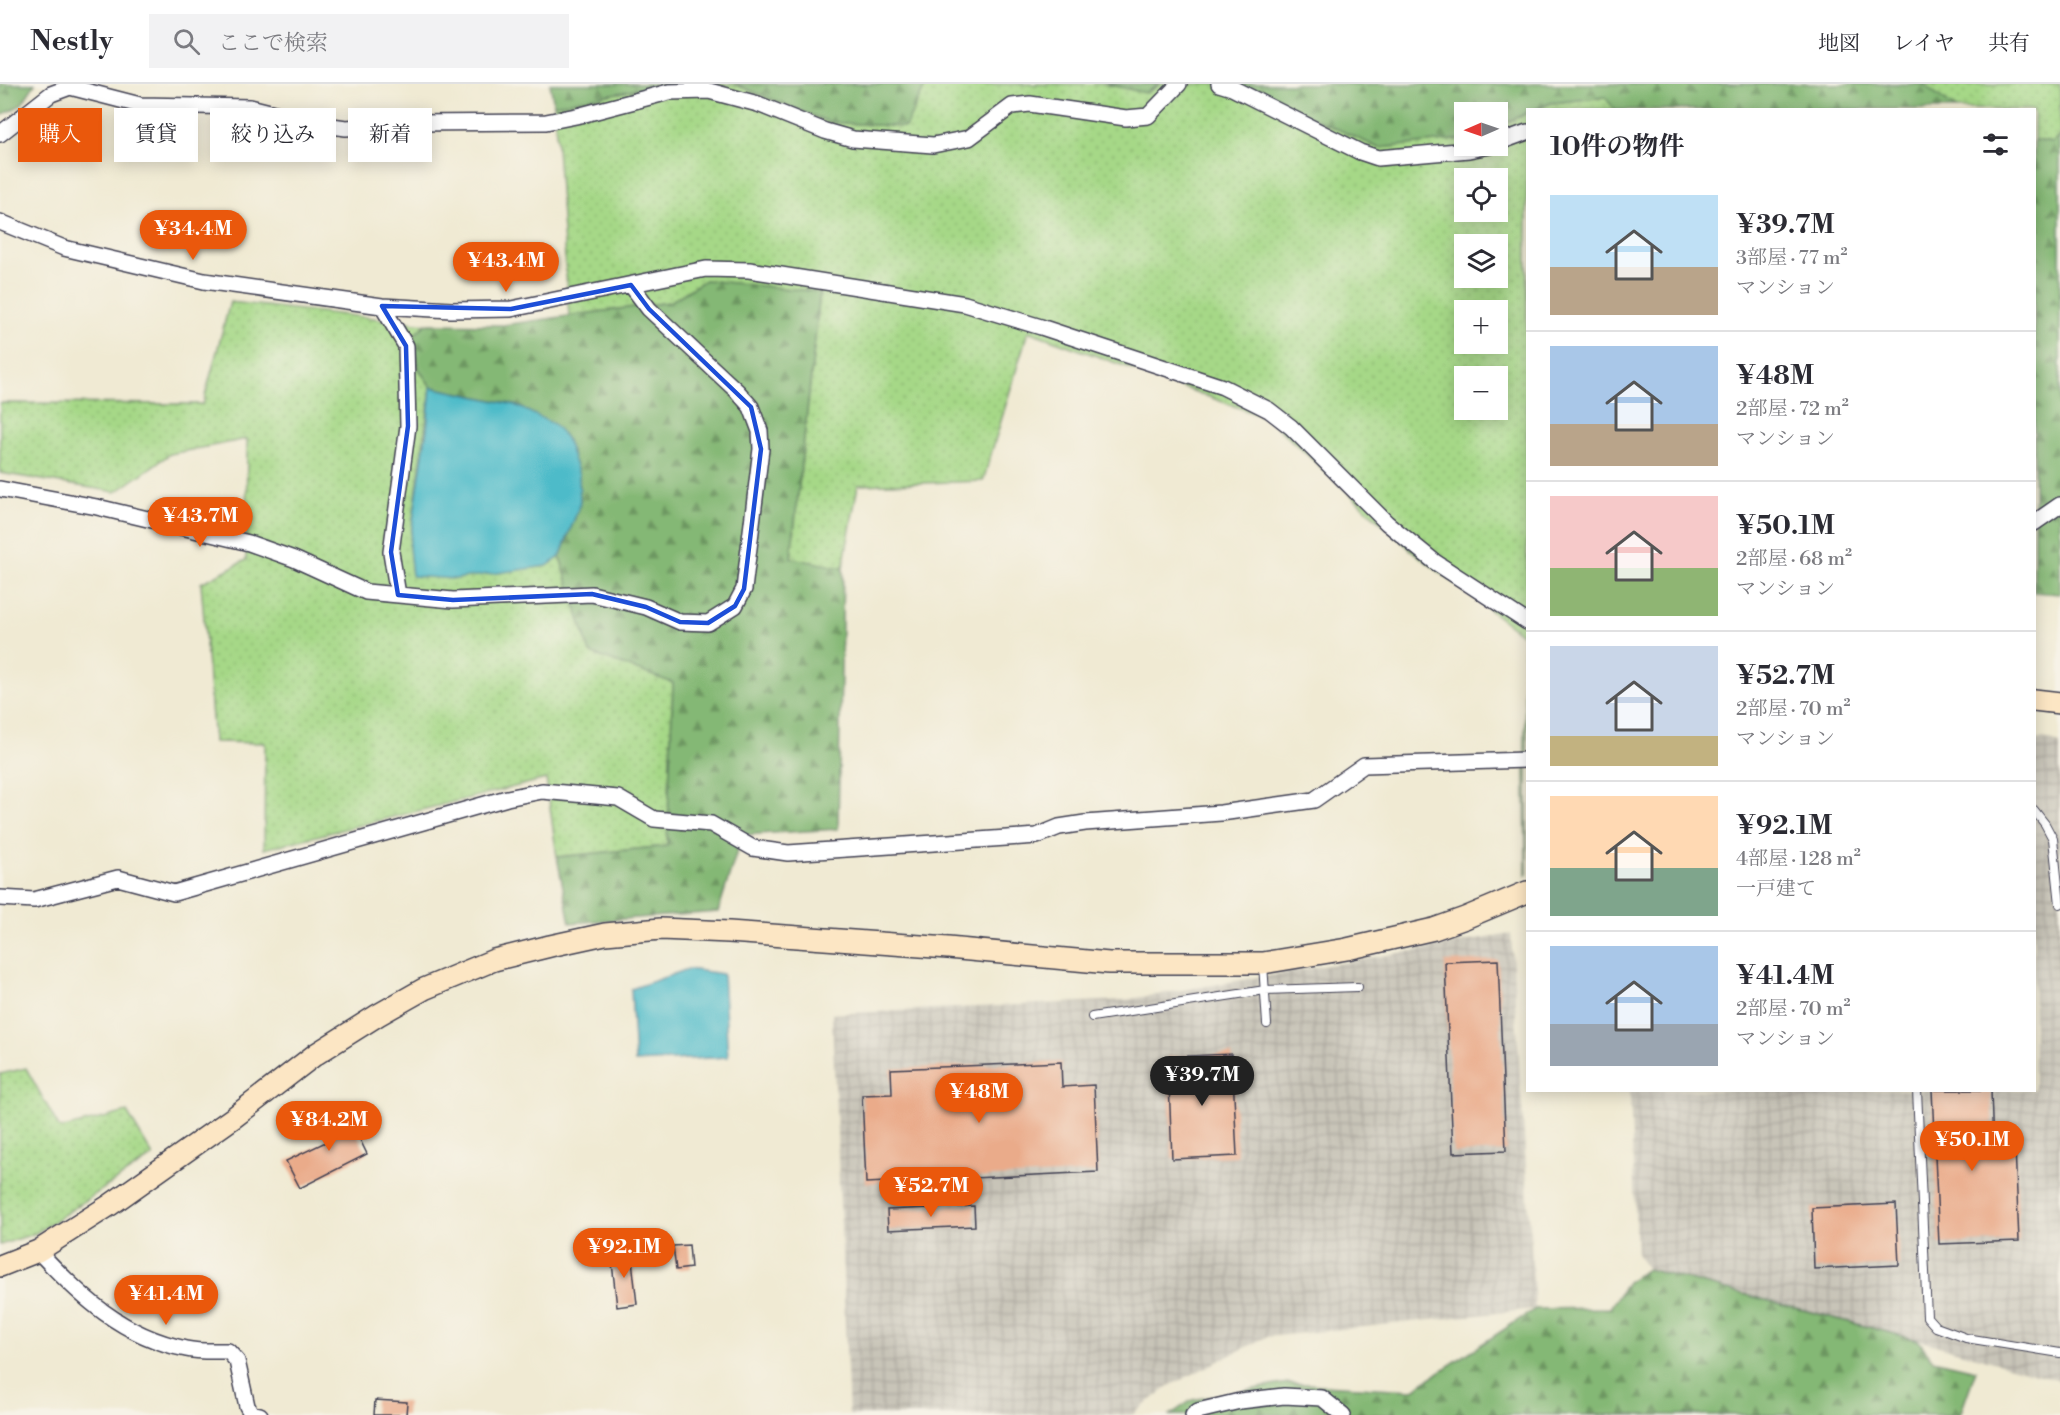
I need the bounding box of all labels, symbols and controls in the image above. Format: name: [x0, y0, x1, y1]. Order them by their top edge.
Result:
search box: [149, 14, 569, 68]
text: Nestly: [30, 24, 113, 59]
icon: search: [170, 25, 203, 58]
text: ここで検索: [218, 30, 328, 57]
text: 地図: [1818, 31, 1860, 57]
text: レイヤ: [1893, 31, 1955, 57]
text: 共有: [1988, 31, 2030, 57]
north arrow: [1454, 102, 1508, 156]
map controls: [1454, 102, 1508, 420]
chip: 購入: [18, 108, 102, 162]
chip: 賃貸: [114, 108, 198, 162]
chip: 絞り込み: [210, 108, 336, 162]
chip: 新着: [348, 108, 432, 162]
icon: filters: [1979, 128, 2012, 161]
text: 10件の物件: [1550, 131, 1685, 163]
button: locate: [1454, 168, 1508, 222]
text: ¥39.7M: [1736, 209, 1835, 241]
pin: ¥34.4M: [144, 210, 242, 261]
text: ¥34.4M: [154, 217, 232, 242]
icon: home: [1598, 219, 1670, 291]
button: layers: [1454, 234, 1508, 288]
pin: ¥43.4M: [457, 242, 555, 293]
text: 3部屋 · 77 m²: [1736, 246, 1847, 271]
text: ¥43.4M: [467, 249, 545, 274]
text: マンション: [1736, 276, 1835, 301]
button: +: [1454, 300, 1508, 354]
text: ¥48M: [1736, 360, 1814, 392]
button: −: [1454, 366, 1508, 420]
icon: home: [1598, 370, 1670, 442]
text: 2部屋 · 72 m²: [1736, 397, 1849, 422]
text: マンション: [1736, 427, 1835, 452]
pin: ¥43.7M: [151, 497, 249, 548]
text: ¥43.7M: [162, 504, 238, 529]
text: ¥50.1M: [1736, 510, 1835, 542]
icon: home: [1598, 520, 1670, 592]
text: 2部屋 · 68 m²: [1736, 547, 1852, 572]
text: マンション: [1736, 577, 1835, 602]
text: ¥52.7M: [1736, 660, 1835, 692]
icon: home: [1598, 670, 1670, 742]
text: 2部屋 · 70 m²: [1736, 697, 1850, 722]
text: マンション: [1736, 727, 1835, 752]
text: ¥92.1M: [1736, 810, 1832, 842]
icon: home: [1598, 820, 1670, 892]
text: 4部屋 · 128 m²: [1736, 847, 1861, 872]
text: 一戸建て: [1736, 877, 1816, 902]
text: ¥41.4M: [1736, 960, 1834, 992]
icon: home: [1598, 970, 1670, 1042]
text: 2部屋 · 70 m²: [1736, 997, 1850, 1022]
text: マンション: [1736, 1027, 1835, 1052]
pin: ¥39.7M: [1153, 1056, 1251, 1107]
text: ¥39.7M: [1164, 1063, 1240, 1088]
pin: ¥48M: [943, 1073, 1015, 1124]
text: ¥48M: [949, 1080, 1009, 1105]
pin: ¥84.2M: [280, 1101, 378, 1152]
text: ¥84.2M: [290, 1108, 368, 1133]
pin: ¥50.1M: [1923, 1121, 2021, 1172]
text: ¥50.1M: [1934, 1128, 2010, 1153]
pin: ¥52.7M: [882, 1167, 980, 1218]
text: ¥52.7M: [893, 1174, 969, 1199]
pin: ¥92.1M: [575, 1228, 673, 1279]
text: ¥92.1M: [587, 1235, 661, 1260]
pin: ¥41.4M: [117, 1275, 215, 1326]
text: ¥41.4M: [128, 1282, 204, 1307]

